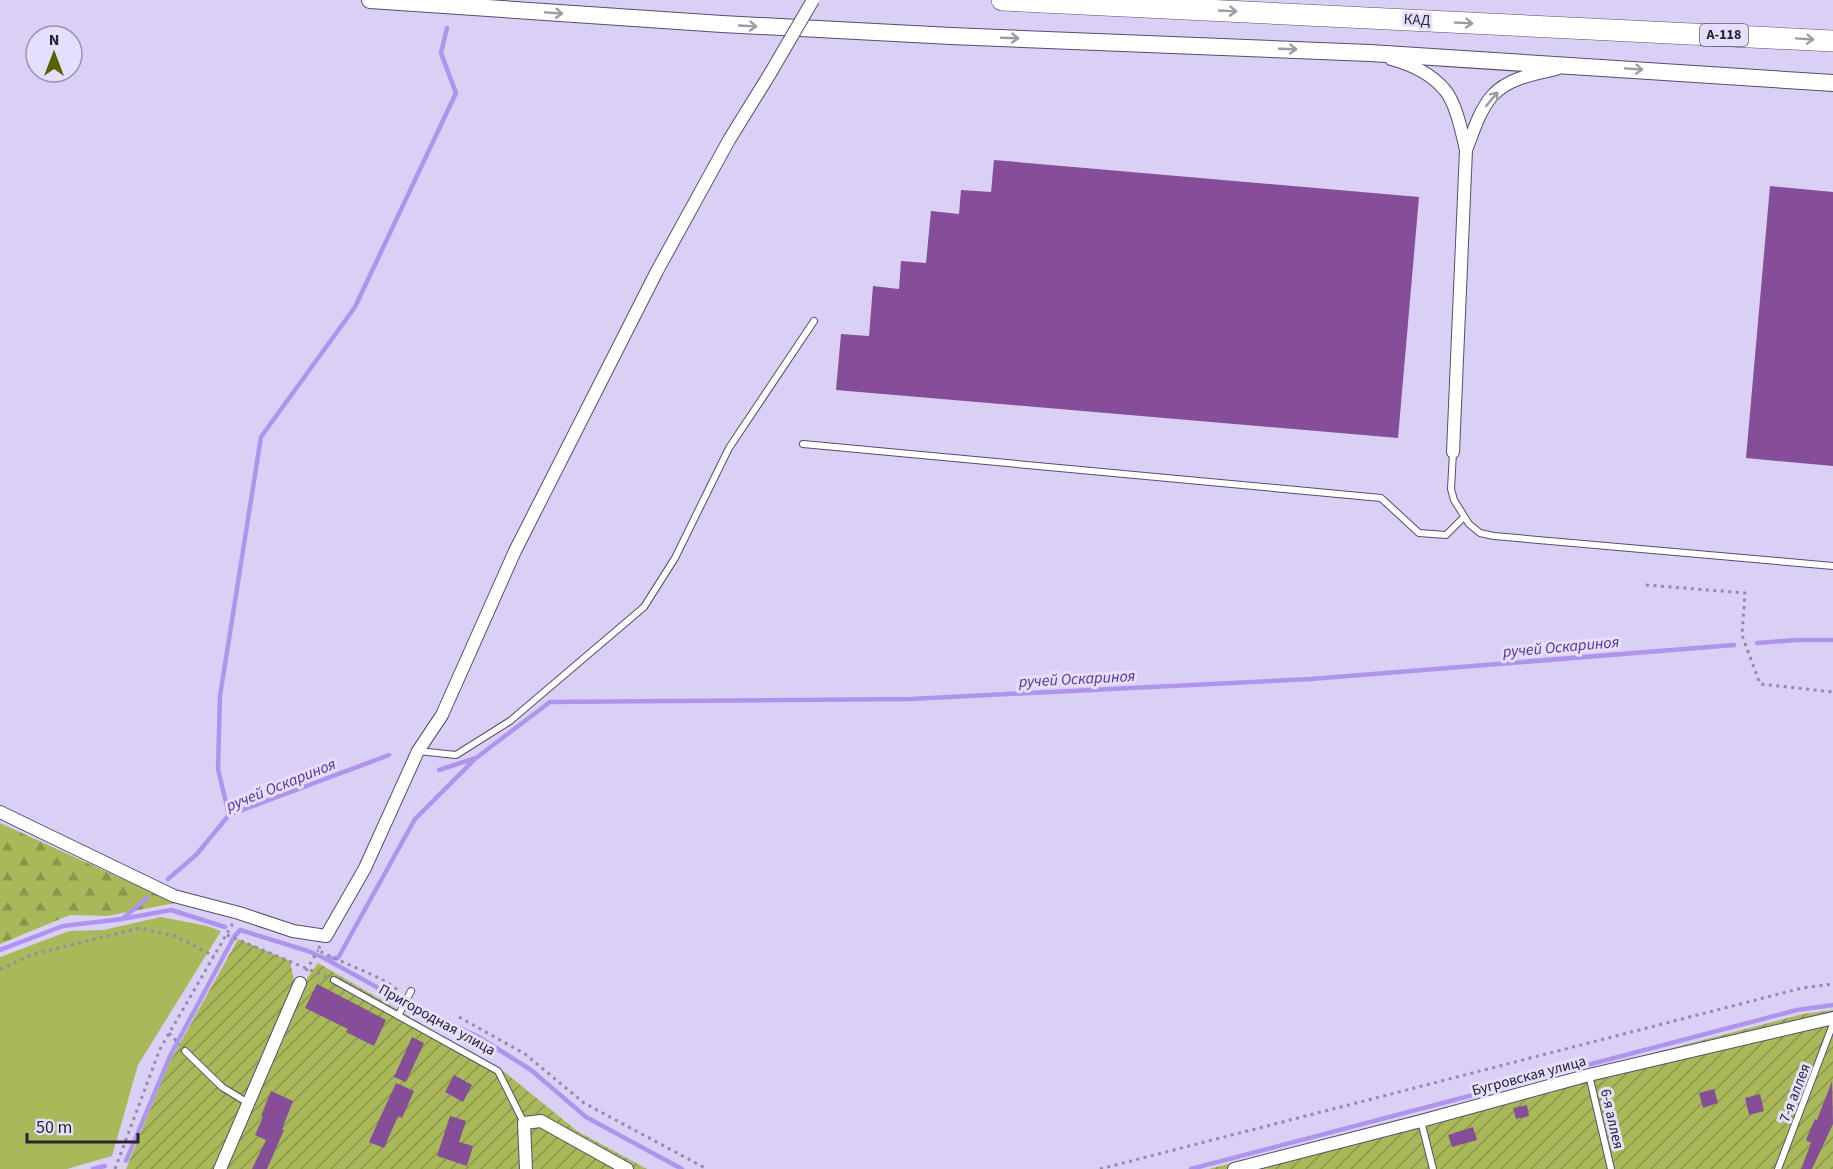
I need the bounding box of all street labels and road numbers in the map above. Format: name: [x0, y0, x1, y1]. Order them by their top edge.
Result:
street label: КАД: [1403, 9, 1431, 31]
road number: А-118: [1700, 24, 1748, 46]
street label: Пригородная улица: [375, 979, 499, 1061]
street label: Бугровская улица: [1470, 1051, 1588, 1101]
street label: 7-я аллея: [1774, 1061, 1816, 1125]
street label: 6-я аллея: [1595, 1087, 1629, 1151]

